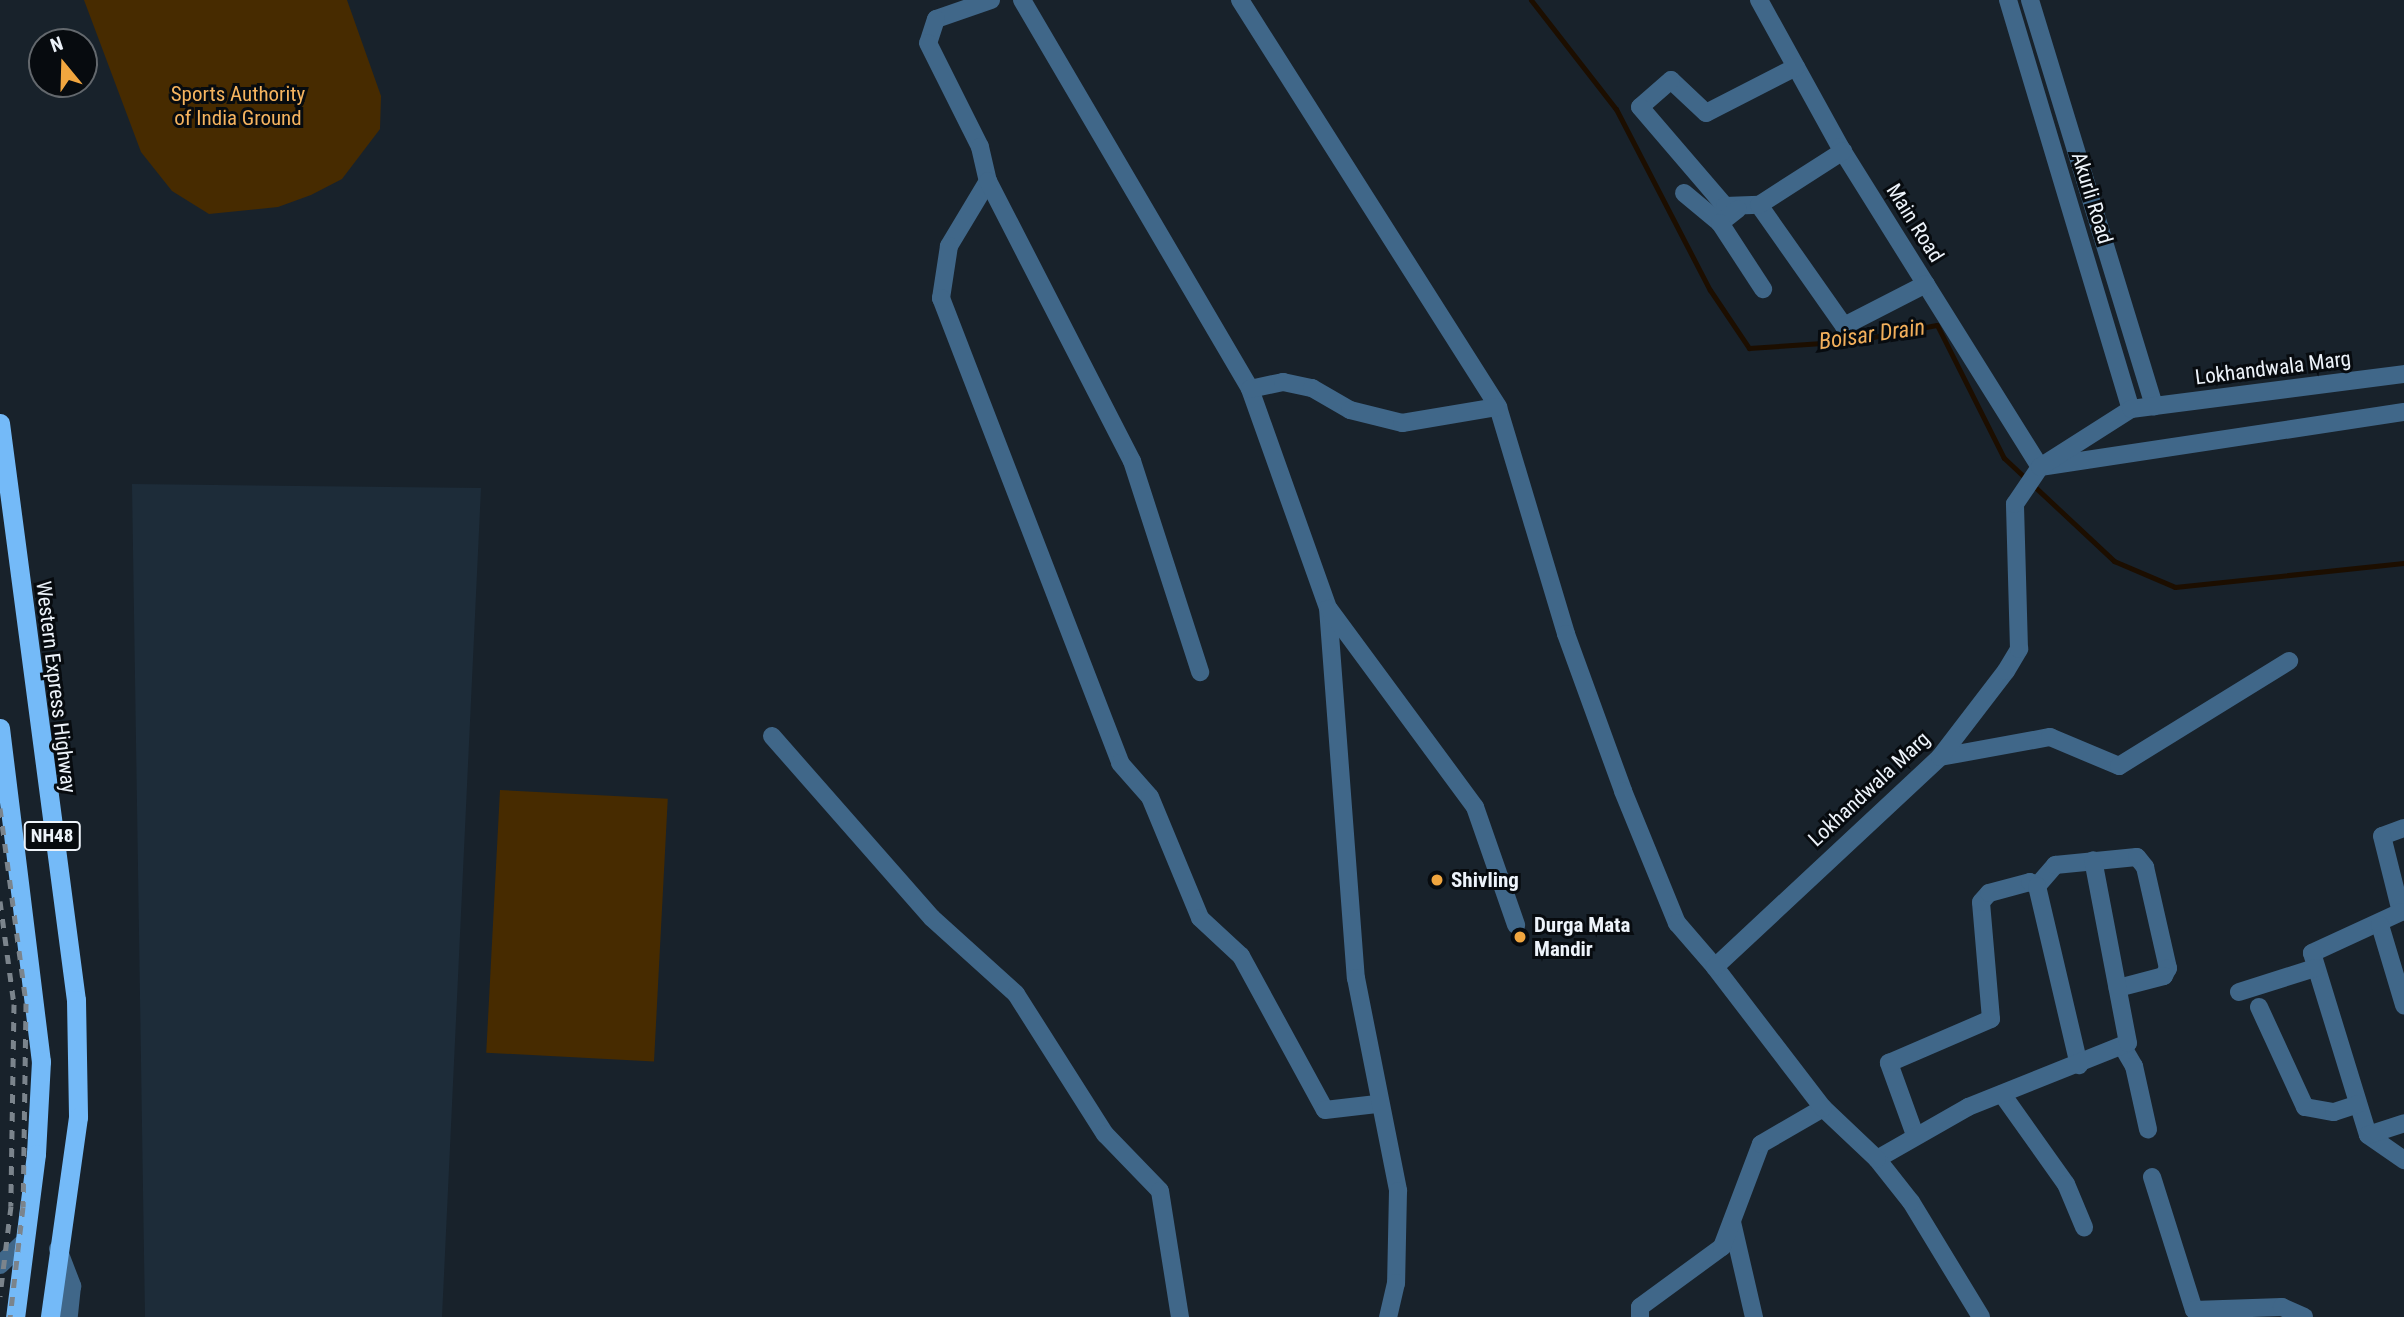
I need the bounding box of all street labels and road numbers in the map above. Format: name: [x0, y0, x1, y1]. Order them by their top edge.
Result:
street label: Akurli Road: [2066, 149, 2118, 247]
street label: Main Road: [1881, 179, 1949, 267]
street label: Lokhandwala Marg: [2194, 346, 2352, 390]
street label: Western Express Highway: [31, 580, 81, 794]
street label: Lokhandwala Marg: [1803, 726, 1935, 852]
road number: NH48: [22, 820, 82, 852]

